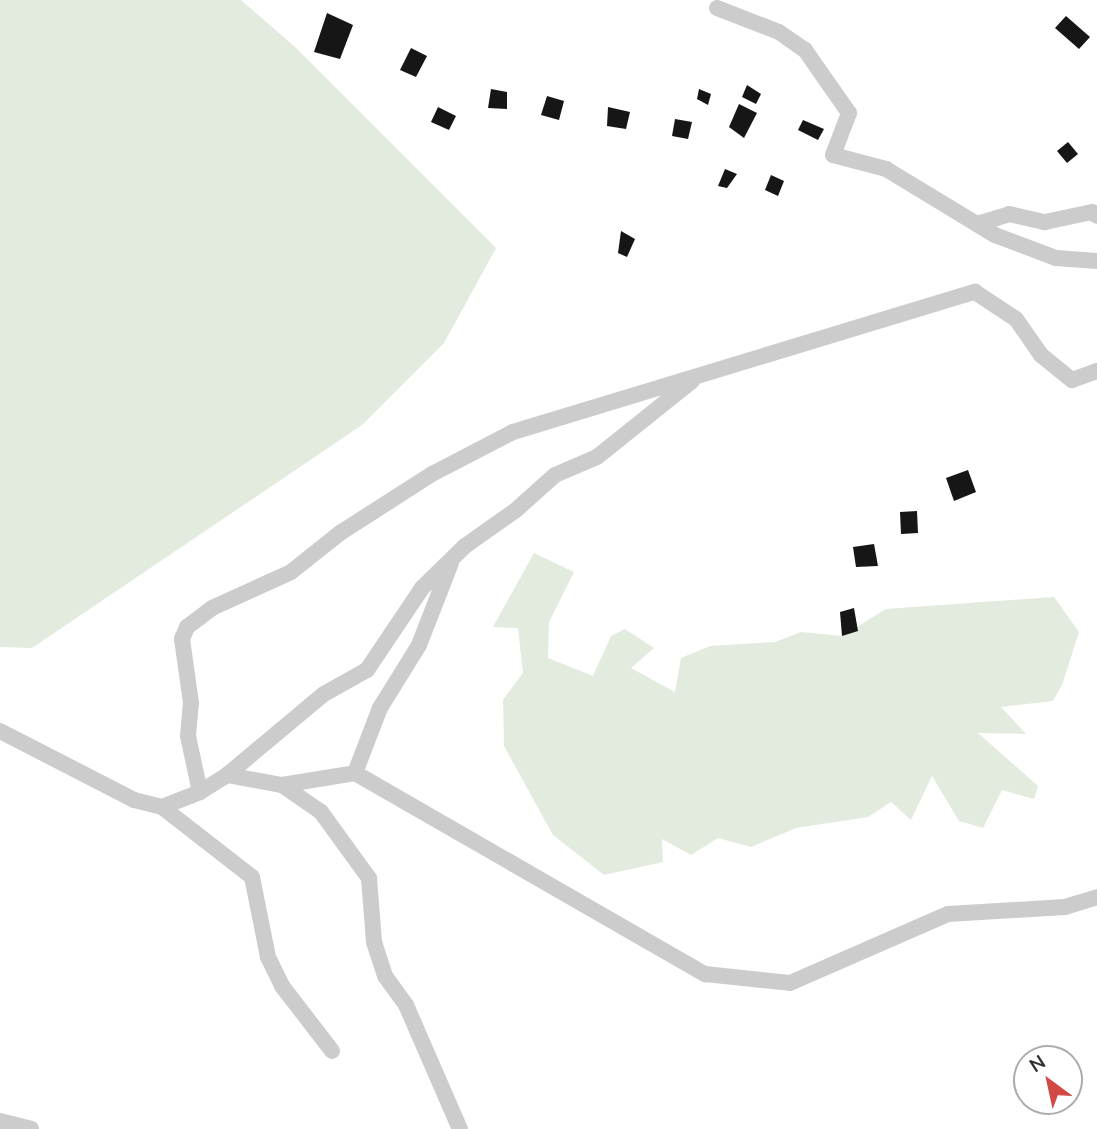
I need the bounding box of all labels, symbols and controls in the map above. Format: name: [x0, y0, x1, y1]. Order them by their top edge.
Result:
north arrow: [1013, 1045, 1083, 1115]
text: N: [1025, 1049, 1051, 1079]

